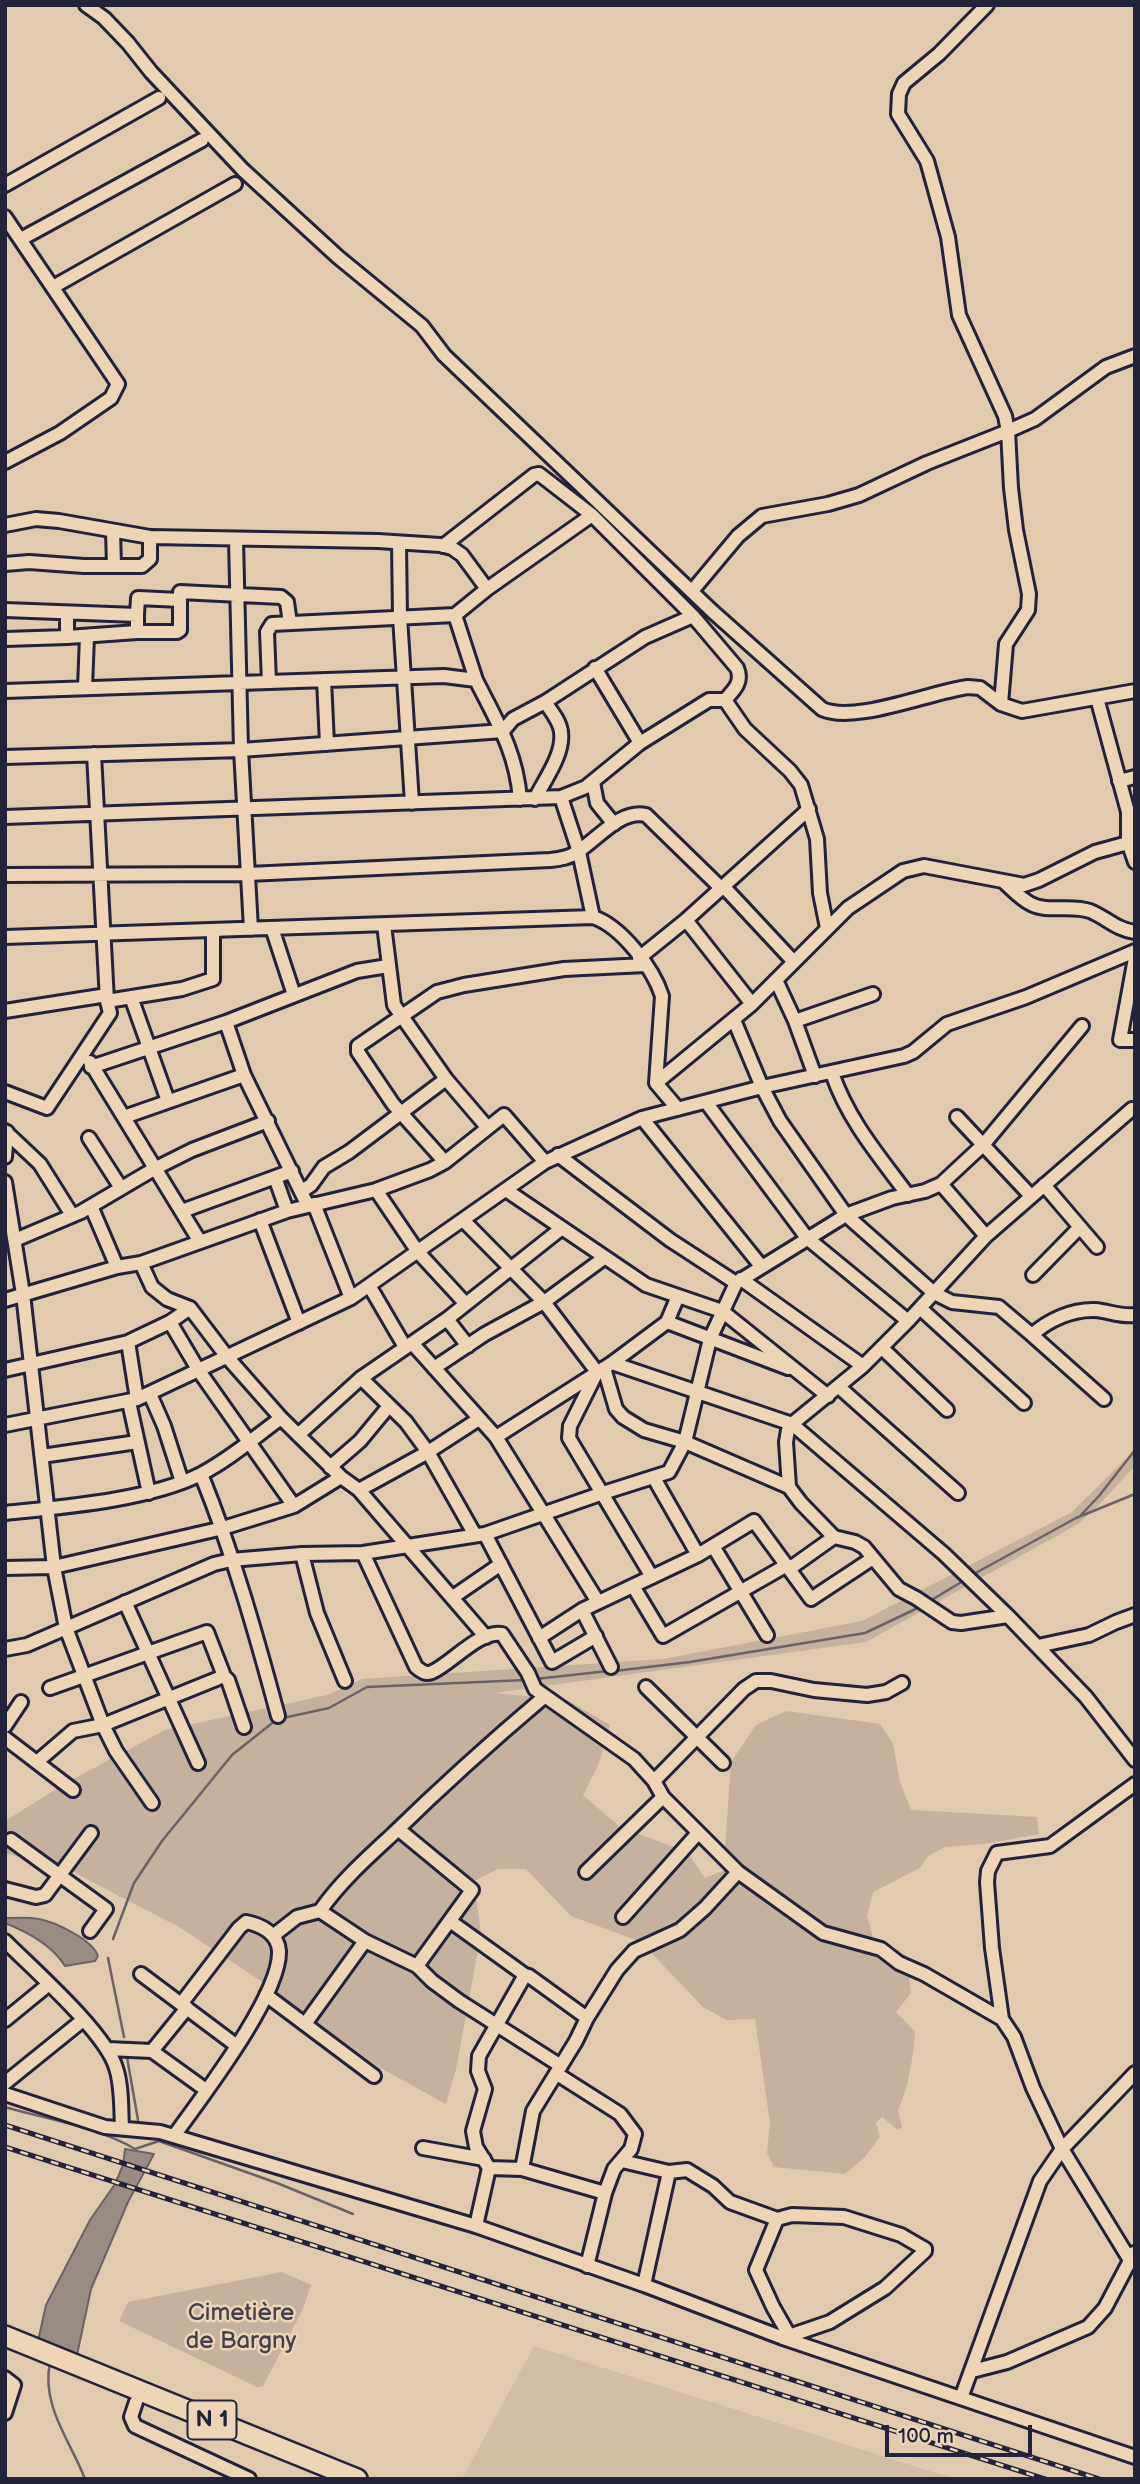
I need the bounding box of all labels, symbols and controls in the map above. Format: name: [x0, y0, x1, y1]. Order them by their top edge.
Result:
park label: Cimetière de Bargny: [186, 2300, 296, 2356]
road number: N 1: [188, 2400, 236, 2440]
scale bar: [888, 2410, 1035, 2454]
text: 100 m: [898, 2424, 954, 2449]

